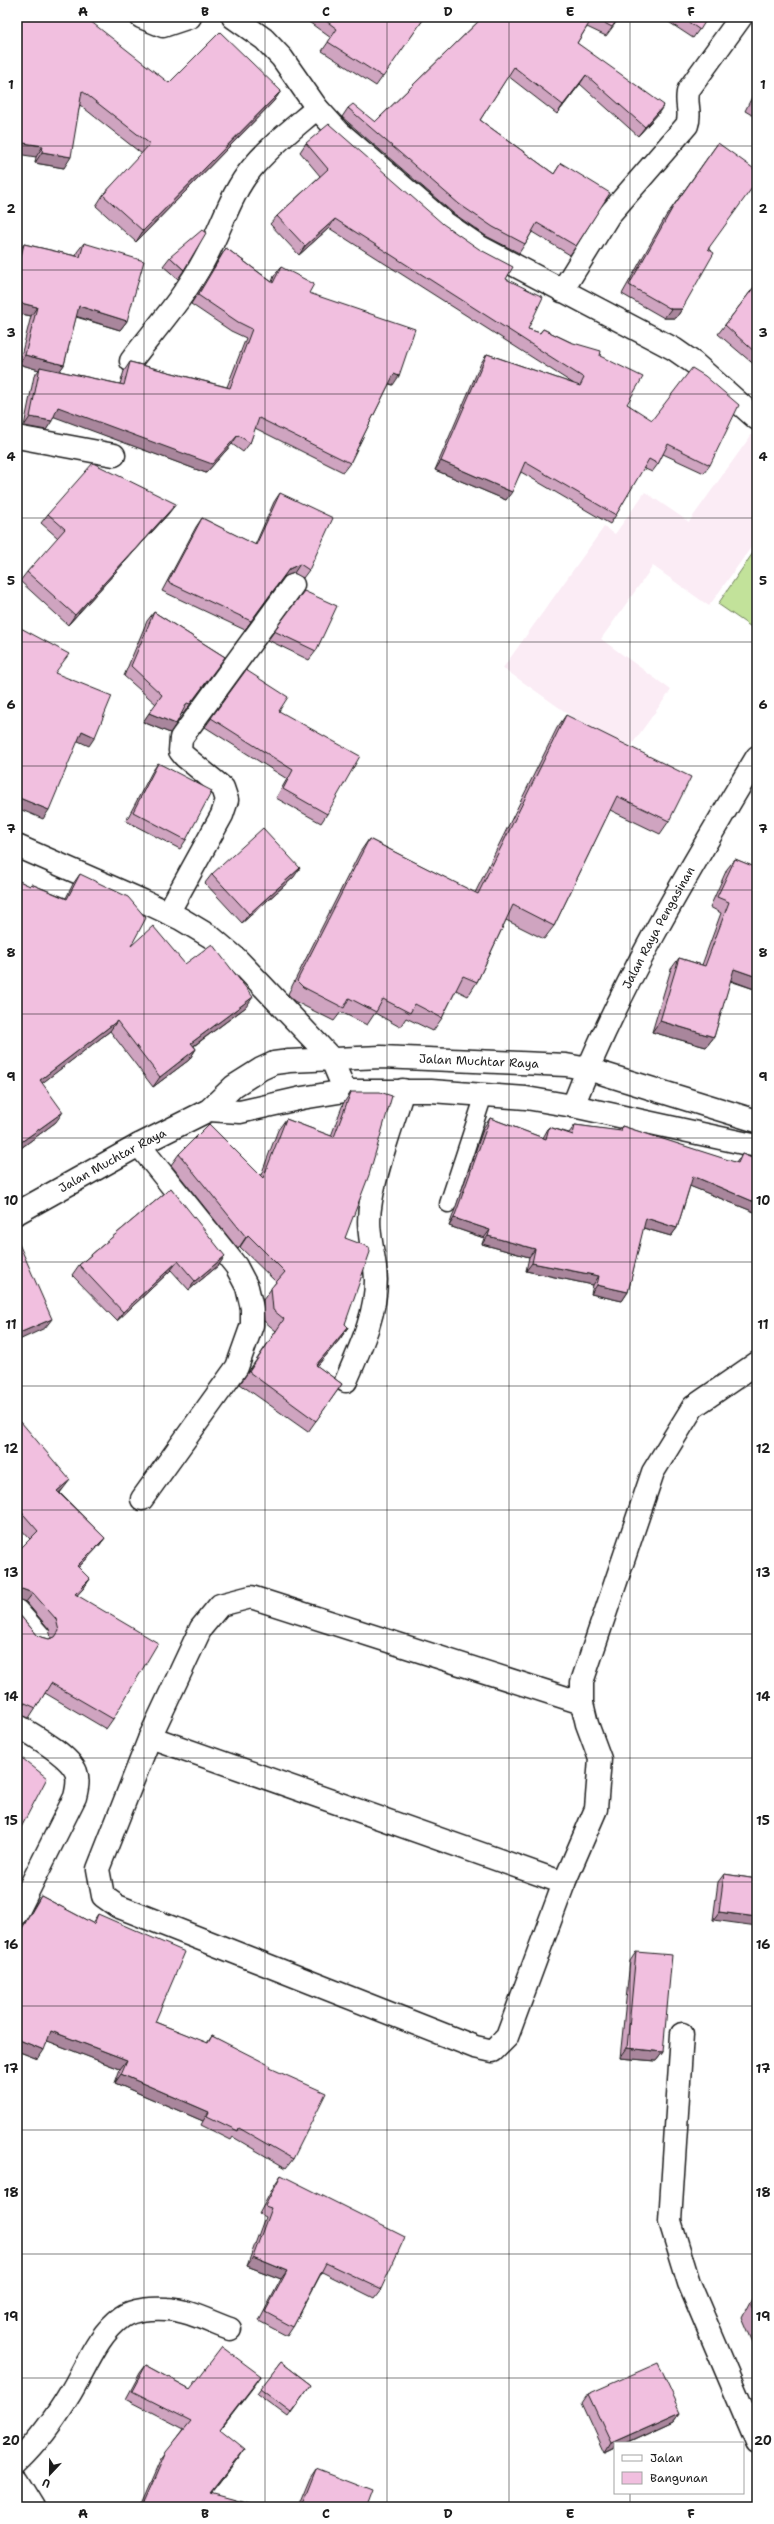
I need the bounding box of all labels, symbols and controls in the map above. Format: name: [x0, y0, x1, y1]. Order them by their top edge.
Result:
text: A: [78, 3, 88, 20]
text: B: [201, 3, 209, 20]
text: C: [322, 3, 330, 20]
text: D: [443, 3, 453, 20]
text: E: [566, 3, 575, 20]
text: F: [687, 3, 695, 20]
text: 1: [8, 76, 14, 93]
text: 1: [760, 76, 766, 93]
text: 2: [6, 200, 16, 217]
text: 2: [758, 200, 768, 217]
text: 3: [6, 324, 16, 341]
text: 3: [758, 324, 768, 341]
text: 4: [6, 448, 16, 465]
text: 4: [758, 448, 768, 465]
text: 5: [7, 572, 15, 589]
text: 5: [759, 572, 767, 589]
text: 6: [6, 696, 16, 713]
text: 6: [758, 696, 768, 713]
text: 7: [6, 820, 16, 837]
text: 7: [758, 820, 768, 837]
street label: Jalan Raya Pengasinan: [619, 864, 698, 991]
text: 8: [6, 944, 16, 961]
text: 8: [758, 944, 768, 961]
street label: Jalan Muchtar Raya: [419, 1051, 540, 1072]
text: 9: [6, 1068, 16, 1085]
text: 9: [758, 1068, 768, 1085]
street label: Jalan Muchtar Raya: [56, 1124, 169, 1196]
text: 10: [4, 1192, 18, 1209]
text: 10: [756, 1192, 770, 1209]
text: 11: [5, 1316, 17, 1333]
text: 11: [757, 1316, 769, 1333]
text: 12: [4, 1440, 18, 1457]
text: 12: [756, 1440, 770, 1457]
text: 13: [4, 1564, 18, 1581]
text: 13: [756, 1564, 770, 1581]
text: 14: [4, 1688, 18, 1705]
text: 14: [756, 1688, 770, 1705]
text: 15: [4, 1812, 18, 1829]
text: 15: [756, 1812, 770, 1829]
text: 16: [4, 1936, 18, 1953]
text: 16: [756, 1936, 770, 1953]
text: 17: [4, 2060, 18, 2077]
text: 17: [756, 2060, 770, 2077]
text: 18: [4, 2184, 18, 2201]
text: 18: [756, 2184, 770, 2201]
text: 19: [4, 2308, 18, 2325]
text: 19: [756, 2308, 770, 2325]
text: 20: [2, 2432, 20, 2449]
text: 20: [754, 2432, 772, 2449]
legend: [614, 2442, 744, 2494]
text: Jalan: [650, 2450, 683, 2466]
north arrow: [30, 2454, 70, 2494]
text: Bangunan: [650, 2470, 708, 2486]
text: U: [40, 2474, 53, 2491]
text: A: [78, 2505, 88, 2522]
text: B: [201, 2505, 209, 2522]
text: C: [322, 2505, 330, 2522]
text: D: [443, 2505, 453, 2522]
text: E: [566, 2505, 575, 2522]
text: F: [687, 2505, 695, 2522]

